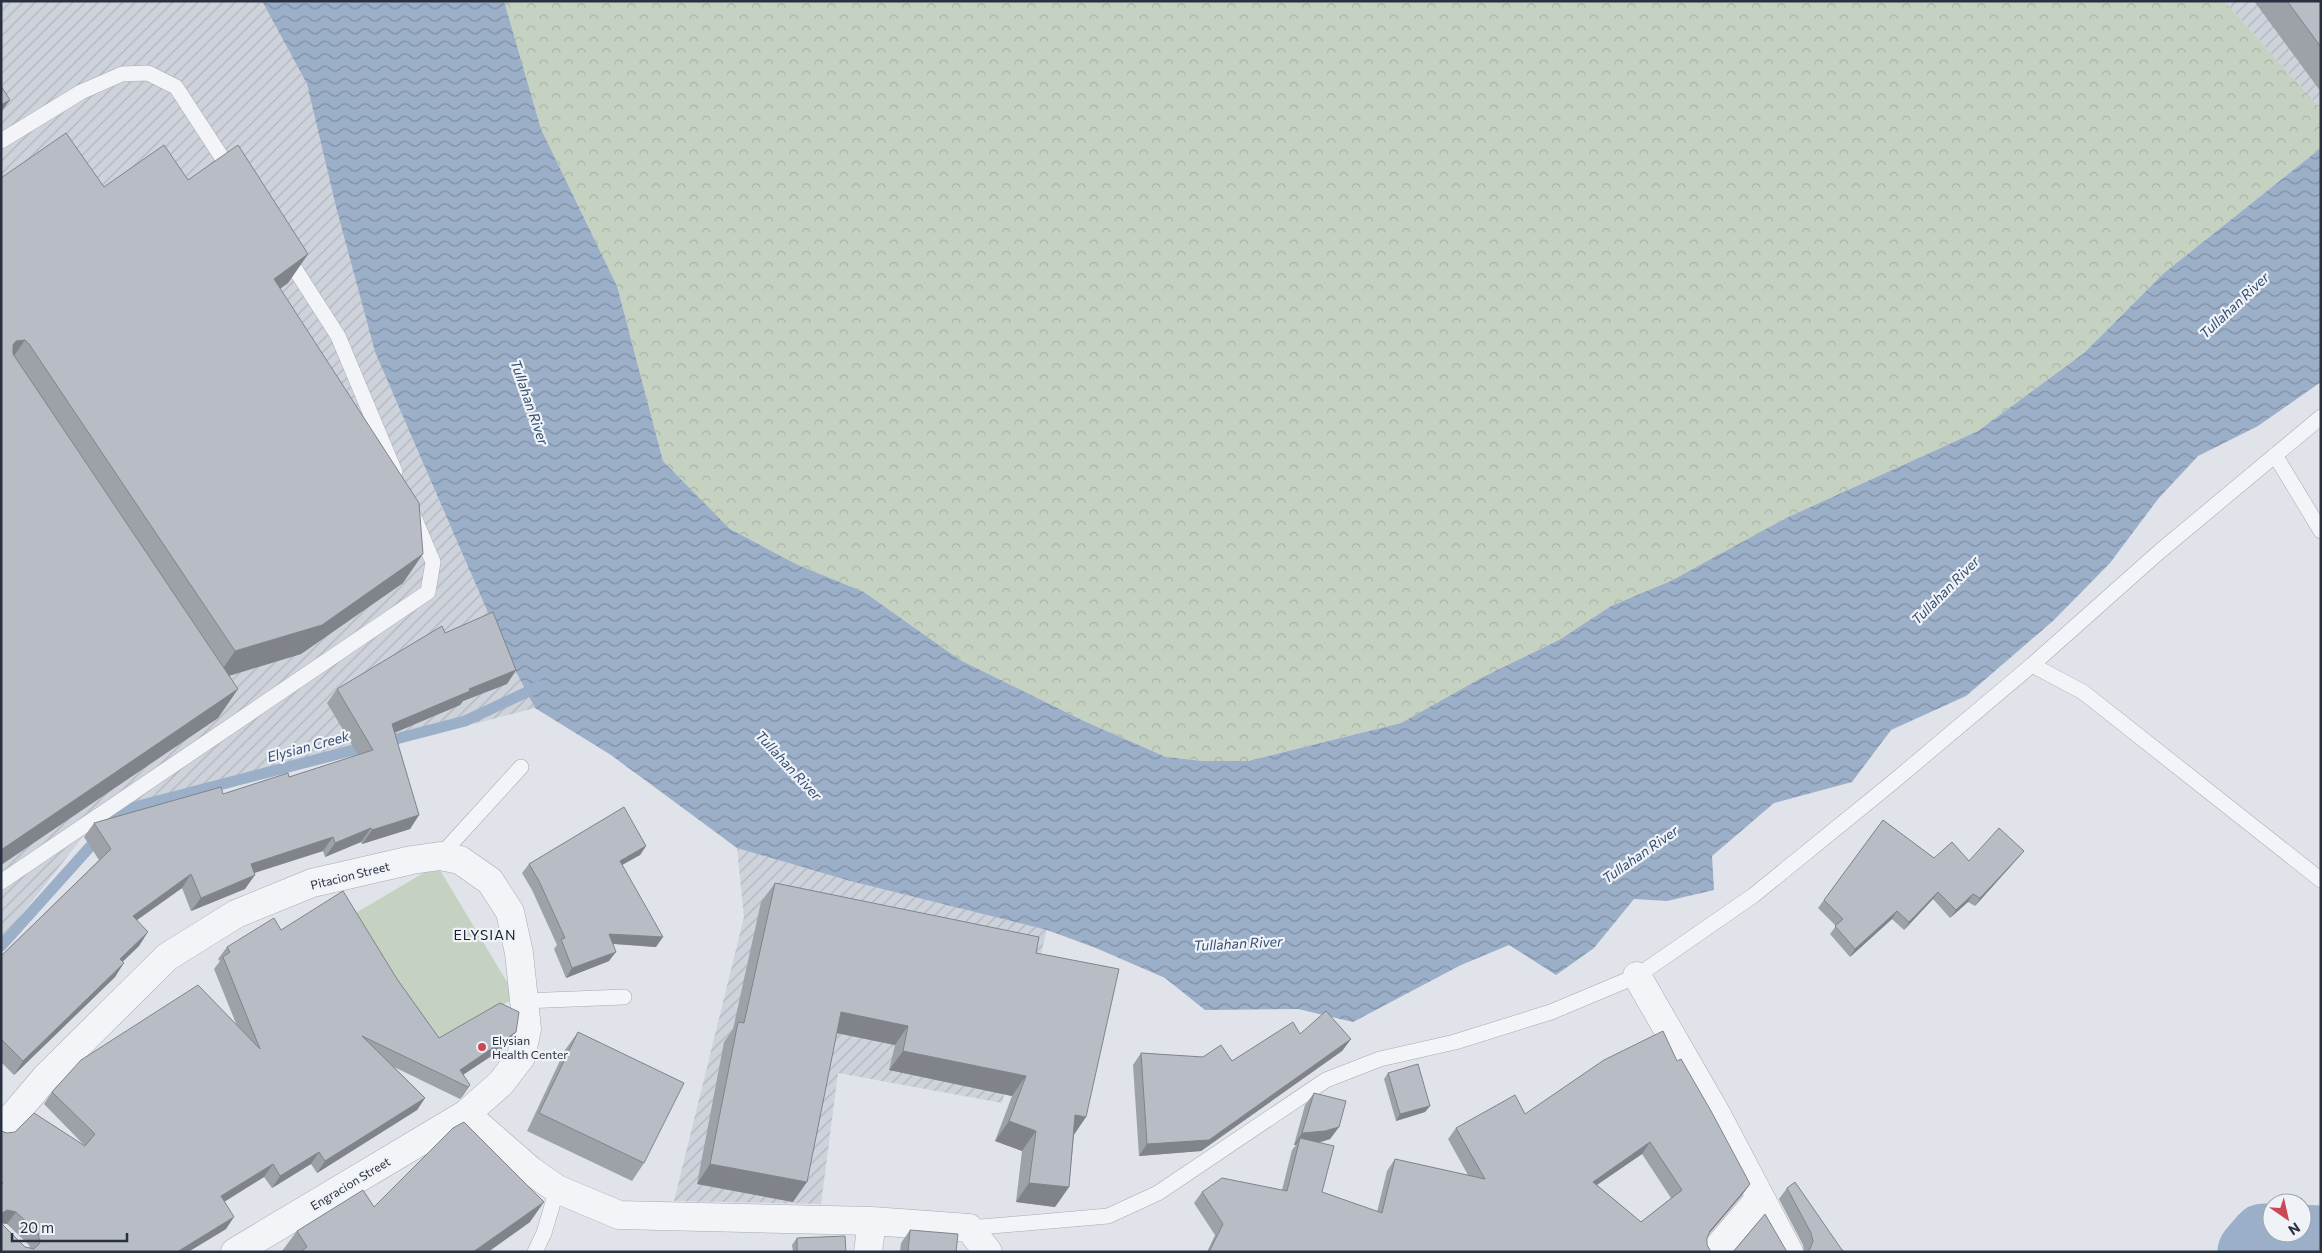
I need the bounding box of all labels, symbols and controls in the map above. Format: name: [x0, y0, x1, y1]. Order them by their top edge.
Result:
water label: Tullahan River: [2196, 268, 2273, 342]
water label: Tullahan River: [507, 357, 553, 447]
water label: Tullahan River: [1907, 552, 1983, 628]
water label: Elysian Creek: [265, 727, 351, 765]
water label: Tullahan River: [752, 727, 826, 804]
water label: Tullahan River: [1599, 821, 1682, 887]
street label: Pitacion Street: [309, 858, 391, 892]
district label: ELYSIAN: [454, 926, 516, 943]
water label: Tullahan River: [1193, 932, 1283, 954]
place label: Elysian Health Center: [492, 1033, 568, 1061]
marker: Elysian Health Center: [476, 1041, 488, 1053]
street label: Engracion Street: [308, 1154, 393, 1212]
north arrow: [2262, 1193, 2312, 1243]
scale bar: [12, 1210, 128, 1242]
text: 20 m: [20, 1218, 54, 1236]
text: N: [2285, 1219, 2304, 1239]

